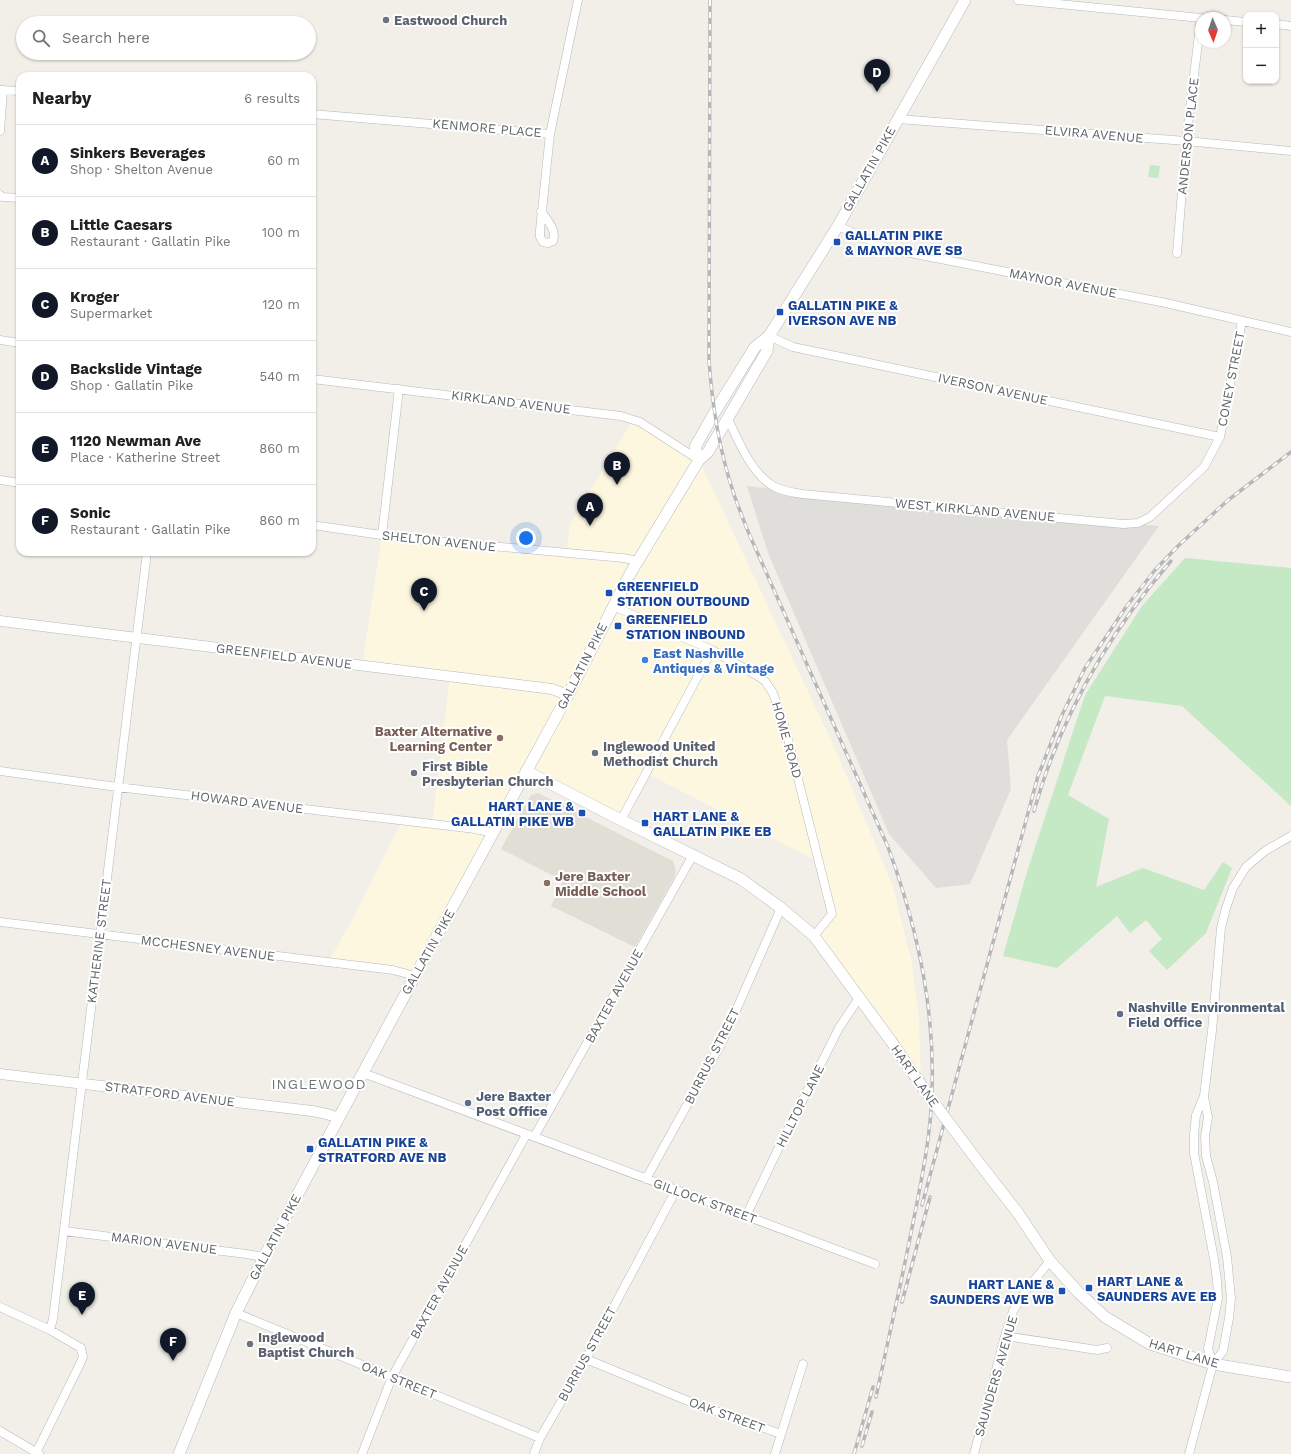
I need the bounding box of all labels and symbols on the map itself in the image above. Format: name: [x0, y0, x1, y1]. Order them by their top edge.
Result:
north arrow: [1195, 12, 1231, 48]
place label: Eastwood Church: [394, 13, 507, 28]
marker: Eastwood Church: [381, 15, 391, 25]
pin: D: [864, 59, 890, 92]
street label: ANDERSON PLACE: [1174, 77, 1202, 195]
street label: KENMORE PLACE: [432, 116, 542, 140]
street label: ELVIRA AVENUE: [1044, 122, 1144, 146]
street label: GALLATIN PIKE: [839, 124, 899, 214]
place label: GALLATIN PIKE & MAYNOR AVE SB: [845, 228, 962, 258]
marker: GALLATIN PIKE & MAYNOR AVE SB: [832, 237, 842, 247]
street label: MAYNOR AVENUE: [1008, 265, 1118, 301]
place label: GALLATIN PIKE & IVERSON AVE NB: [788, 298, 898, 328]
marker: GALLATIN PIKE & IVERSON AVE NB: [775, 307, 785, 317]
street label: CONEY STREET: [1214, 330, 1248, 428]
street label: IVERSON AVENUE: [937, 370, 1049, 408]
street label: KIRKLAND AVENUE: [450, 387, 572, 417]
pin: B: [604, 452, 630, 485]
pin: A: [577, 493, 603, 526]
street label: WEST KIRKLAND AVENUE: [894, 496, 1056, 524]
street label: SHELTON AVENUE: [381, 528, 497, 554]
your location: [516, 528, 536, 548]
pin: C: [411, 578, 437, 611]
place label: GREENFIELD STATION OUTBOUND: [617, 579, 750, 609]
marker: GREENFIELD STATION OUTBOUND: [604, 588, 614, 598]
place label: GREENFIELD STATION INBOUND: [626, 612, 745, 642]
street label: GALLATIN PIKE: [554, 620, 610, 712]
marker: GREENFIELD STATION INBOUND: [613, 621, 623, 631]
street label: GREENFIELD AVENUE: [215, 640, 353, 672]
place label: East Nashville Antiques & Vintage: [653, 646, 775, 676]
marker: East Nashville Antiques & Vintage: [640, 655, 650, 665]
street label: HOME ROAD: [769, 700, 805, 780]
place label: Baxter Alternative Learning Center: [375, 724, 492, 754]
marker: Baxter Alternative Learning Center: [495, 733, 505, 743]
place label: Inglewood United Methodist Church: [603, 739, 718, 769]
marker: Inglewood United Methodist Church: [590, 748, 600, 758]
place label: First Bible Presbyterian Church: [422, 759, 554, 789]
marker: First Bible Presbyterian Church: [409, 768, 419, 778]
street label: HOWARD AVENUE: [190, 788, 304, 816]
place label: HART LANE & GALLATIN PIKE WB: [451, 799, 575, 829]
marker: HART LANE & GALLATIN PIKE WB: [577, 808, 587, 818]
place label: HART LANE & GALLATIN PIKE EB: [653, 809, 772, 839]
marker: HART LANE & GALLATIN PIKE EB: [640, 818, 650, 828]
place label: Jere Baxter Middle School: [555, 869, 647, 899]
street label: KATHERINE STREET: [84, 878, 114, 1004]
marker: Jere Baxter Middle School: [542, 878, 552, 888]
street label: GALLATIN PIKE: [398, 907, 458, 997]
street label: MCCHESNEY AVENUE: [140, 932, 276, 964]
street label: BAXTER AVENUE: [582, 947, 646, 1045]
place label: Nashville Environmental Field Office: [1128, 1000, 1285, 1030]
street label: BURRUS STREET: [681, 1005, 743, 1107]
marker: Nashville Environmental Field Office: [1115, 1009, 1125, 1019]
street label: HART LANE: [888, 1042, 942, 1110]
street label: HILLTOP LANE: [773, 1062, 827, 1150]
district label: INGLEWOOD: [271, 1076, 367, 1092]
street label: STRATFORD AVENUE: [104, 1079, 236, 1109]
place label: Jere Baxter Post Office: [476, 1089, 552, 1119]
marker: Jere Baxter Post Office: [463, 1098, 473, 1108]
place label: GALLATIN PIKE & STRATFORD AVE NB: [318, 1135, 446, 1165]
marker: GALLATIN PIKE & STRATFORD AVE NB: [305, 1144, 315, 1154]
street label: GILLOCK STREET: [651, 1175, 759, 1227]
street label: GALLATIN PIKE: [246, 1191, 304, 1283]
street label: MARION AVENUE: [110, 1229, 218, 1257]
street label: BAXTER AVENUE: [407, 1243, 471, 1341]
place label: HART LANE & SAUNDERS AVE EB: [1097, 1274, 1217, 1304]
place label: HART LANE & SAUNDERS AVE WB: [930, 1277, 1055, 1307]
pin: E: [69, 1282, 95, 1315]
marker: HART LANE & SAUNDERS AVE EB: [1084, 1283, 1094, 1293]
marker: HART LANE & SAUNDERS AVE WB: [1057, 1286, 1067, 1296]
street label: BURRUS STREET: [555, 1304, 619, 1404]
street label: SAUNDERS AVENUE: [972, 1314, 1020, 1438]
pin: F: [160, 1328, 186, 1361]
place label: Inglewood Baptist Church: [258, 1330, 354, 1360]
street label: HART LANE: [1147, 1335, 1221, 1371]
marker: Inglewood Baptist Church: [245, 1339, 255, 1349]
street label: OAK STREET: [359, 1358, 439, 1402]
street label: OAK STREET: [687, 1394, 767, 1436]

